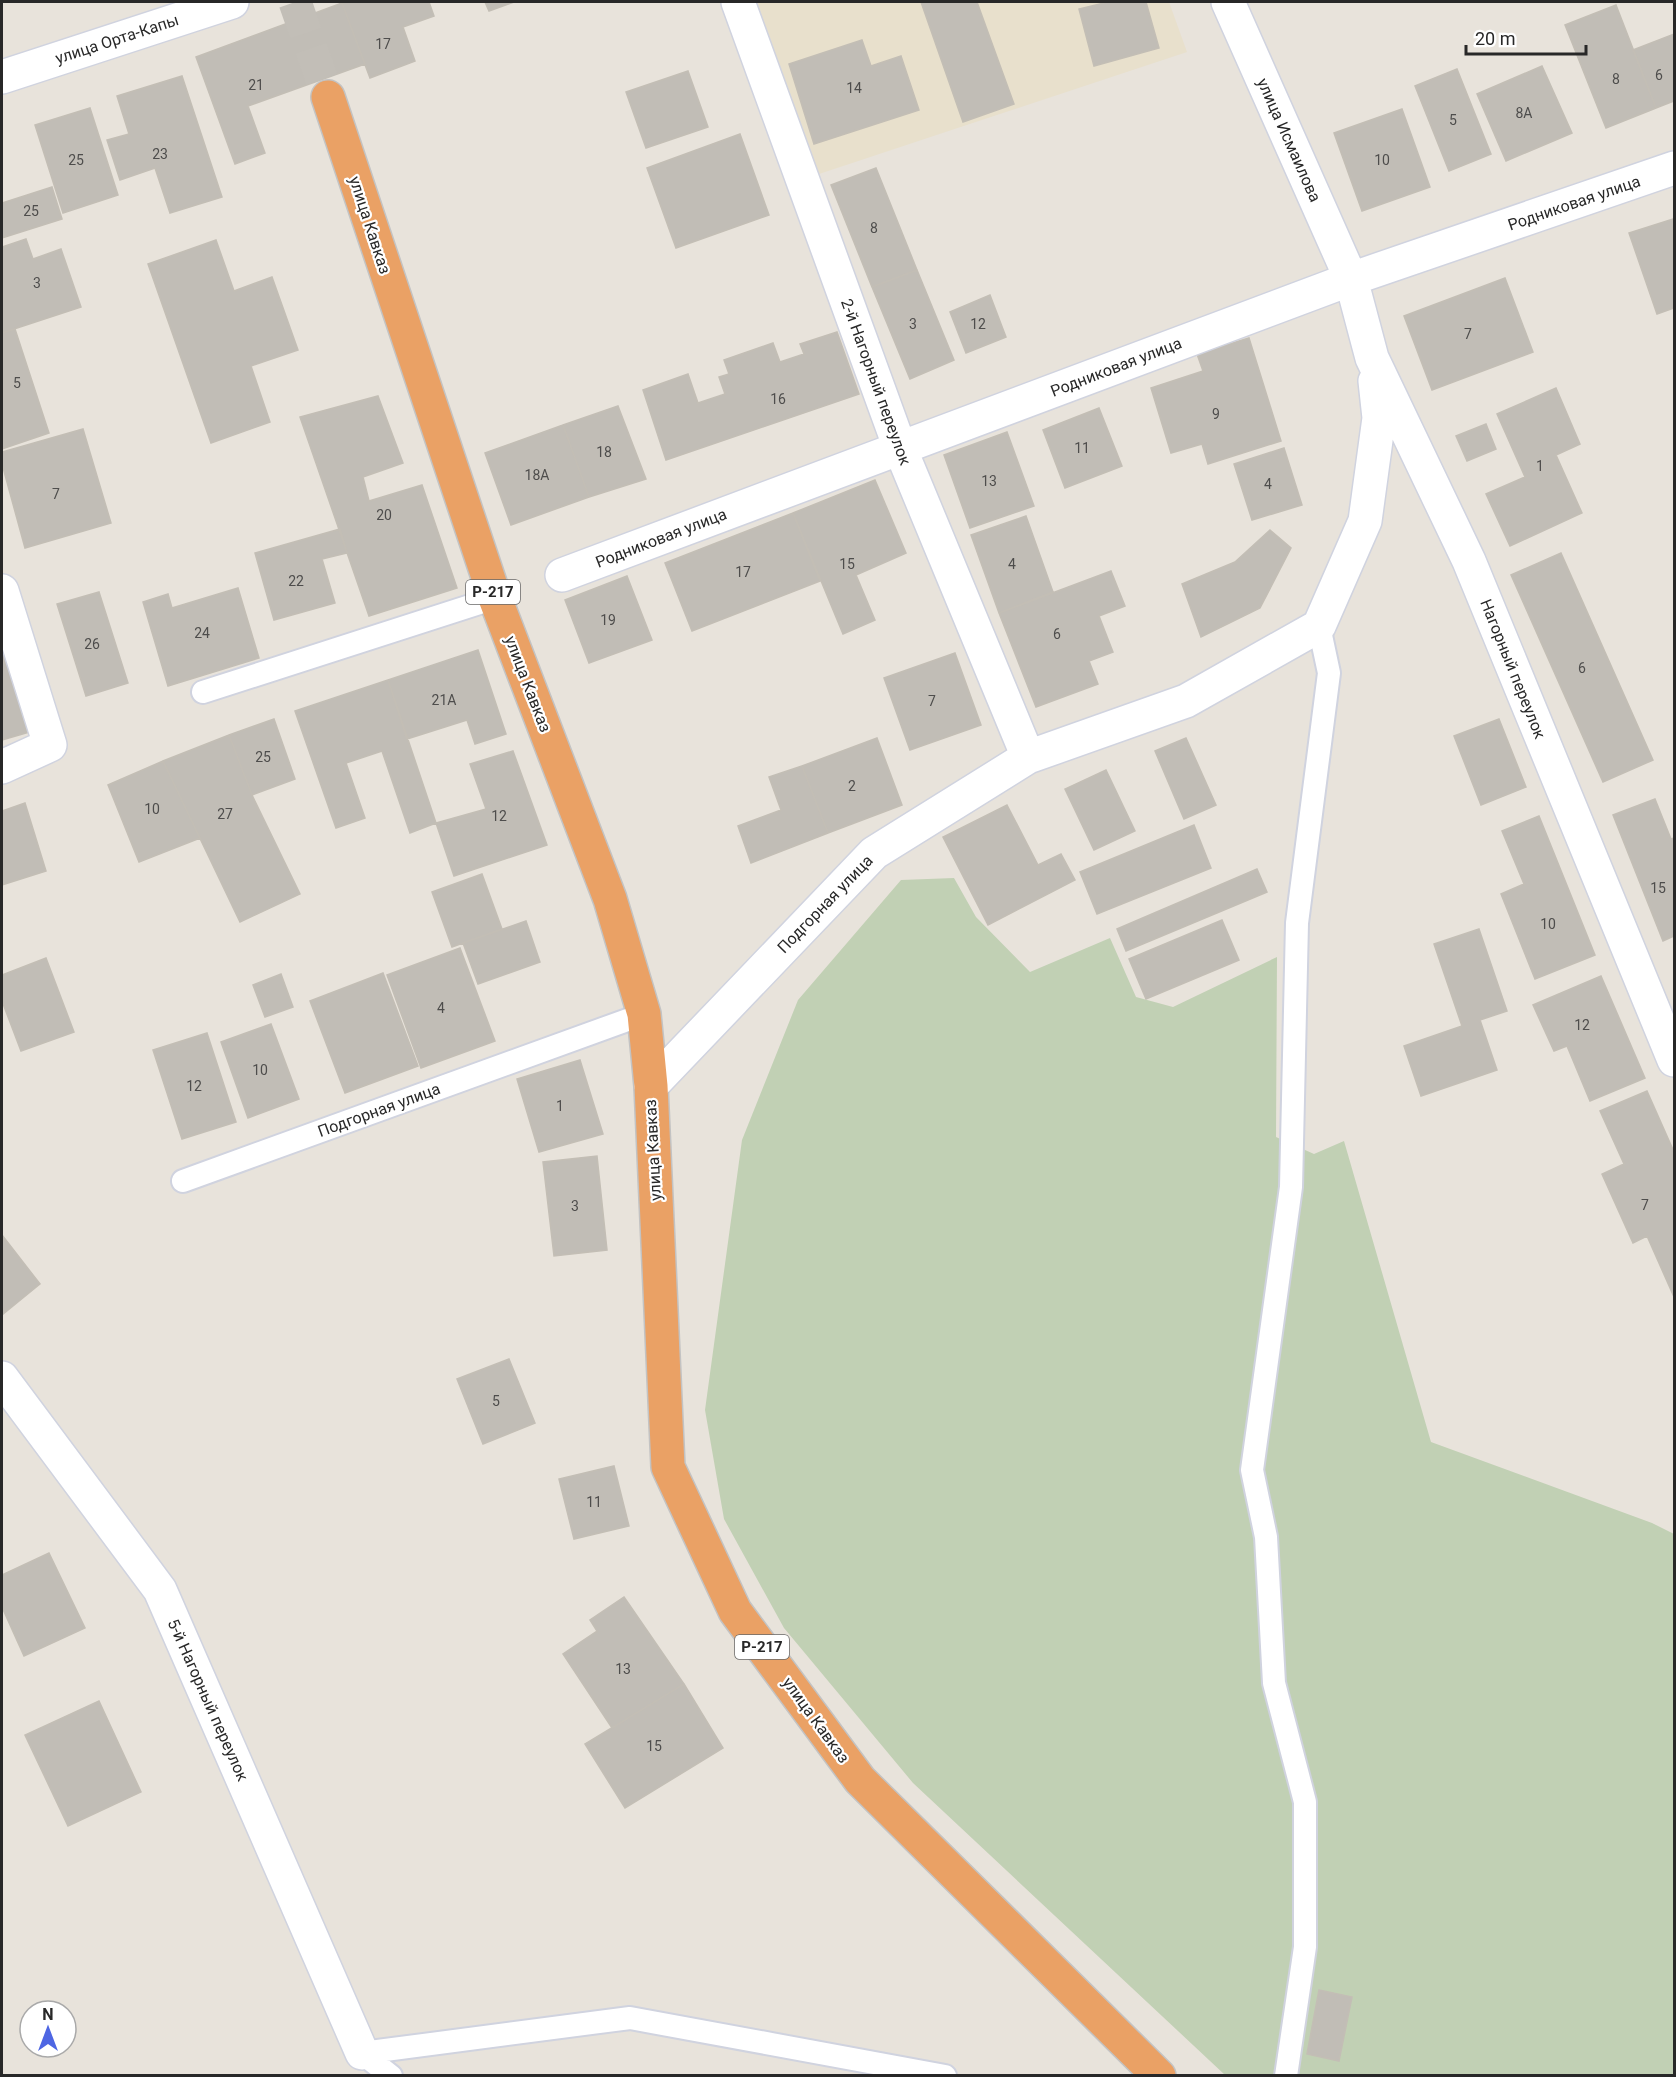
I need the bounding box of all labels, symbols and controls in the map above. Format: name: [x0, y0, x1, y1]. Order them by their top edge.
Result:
street label: улица Орта-Капы: [53, 10, 181, 68]
scale bar: [1466, 18, 1586, 56]
text: 20 m: [1475, 28, 1515, 49]
house number: 17: [375, 36, 391, 52]
house number: 6: [1655, 67, 1663, 83]
house number: 8: [1612, 71, 1620, 87]
street label: улица Исмаилова: [1253, 75, 1325, 205]
house number: 21: [248, 77, 264, 93]
house number: 14: [846, 80, 862, 96]
house number: 8А: [1515, 105, 1533, 121]
house number: 5: [1449, 112, 1457, 128]
house number: 23: [152, 146, 168, 162]
house number: 25: [68, 152, 84, 168]
house number: 10: [1374, 152, 1390, 168]
street label: Родниковая улица: [1505, 171, 1643, 235]
street label: улица Кавказ: [345, 174, 395, 276]
house number: 25: [23, 203, 39, 219]
house number: 8: [870, 220, 878, 236]
house number: 3: [33, 275, 41, 291]
street label: 2-й Нагорный переулок: [837, 296, 915, 468]
house number: 3: [909, 316, 917, 332]
house number: 12: [970, 316, 986, 332]
house number: 7: [1464, 326, 1472, 342]
street label: Родниковая улица: [1048, 333, 1184, 401]
house number: 5: [13, 375, 21, 391]
house number: 16: [770, 391, 786, 407]
house number: 9: [1212, 406, 1220, 422]
house number: 11: [1074, 440, 1090, 456]
house number: 18: [596, 444, 612, 460]
house number: 1: [1536, 458, 1544, 474]
house number: 18А: [525, 467, 549, 483]
house number: 13: [981, 473, 997, 489]
house number: 4: [1264, 476, 1272, 492]
house number: 7: [52, 486, 60, 502]
street label: Родниковая улица: [593, 504, 729, 572]
house number: 20: [376, 507, 392, 523]
house number: 15: [839, 556, 855, 572]
house number: 4: [1008, 556, 1016, 572]
house number: 17: [735, 564, 751, 580]
house number: 22: [288, 573, 304, 589]
road number: Р-217: [466, 580, 520, 604]
street label: Нагорный переулок: [1476, 596, 1550, 742]
house number: 19: [600, 612, 616, 628]
house number: 24: [194, 625, 210, 641]
house number: 6: [1053, 626, 1061, 642]
street label: улица Кавказ: [501, 633, 555, 735]
house number: 26: [84, 636, 100, 652]
house number: 6: [1578, 660, 1586, 676]
house number: 21А: [432, 692, 456, 708]
house number: 7: [928, 693, 936, 709]
house number: 25: [255, 749, 271, 765]
house number: 2: [848, 778, 856, 794]
house number: 10: [144, 801, 160, 817]
house number: 27: [217, 806, 233, 822]
house number: 12: [491, 808, 507, 824]
street label: Подгорная улица: [773, 851, 877, 957]
house number: 15: [1650, 880, 1666, 896]
house number: 10: [1540, 916, 1556, 932]
house number: 4: [437, 1000, 445, 1016]
house number: 12: [1574, 1017, 1590, 1033]
house number: 10: [252, 1062, 268, 1078]
house number: 12: [186, 1078, 202, 1094]
street label: Подгорная улица: [315, 1079, 443, 1141]
house number: 1: [556, 1098, 564, 1114]
street label: улица Кавказ: [641, 1099, 665, 1201]
house number: 7: [1641, 1197, 1649, 1213]
house number: 3: [571, 1198, 579, 1214]
house number: 5: [492, 1393, 500, 1409]
house number: 11: [586, 1494, 602, 1510]
street label: 5-й Нагорный переулок: [164, 1616, 253, 1784]
road number: Р-217: [735, 1635, 789, 1659]
house number: 13: [615, 1661, 631, 1677]
street label: улица Кавказ: [778, 1673, 854, 1767]
house number: 15: [646, 1738, 662, 1754]
north arrow: [18, 1999, 78, 2059]
text: N: [42, 2005, 54, 2024]

